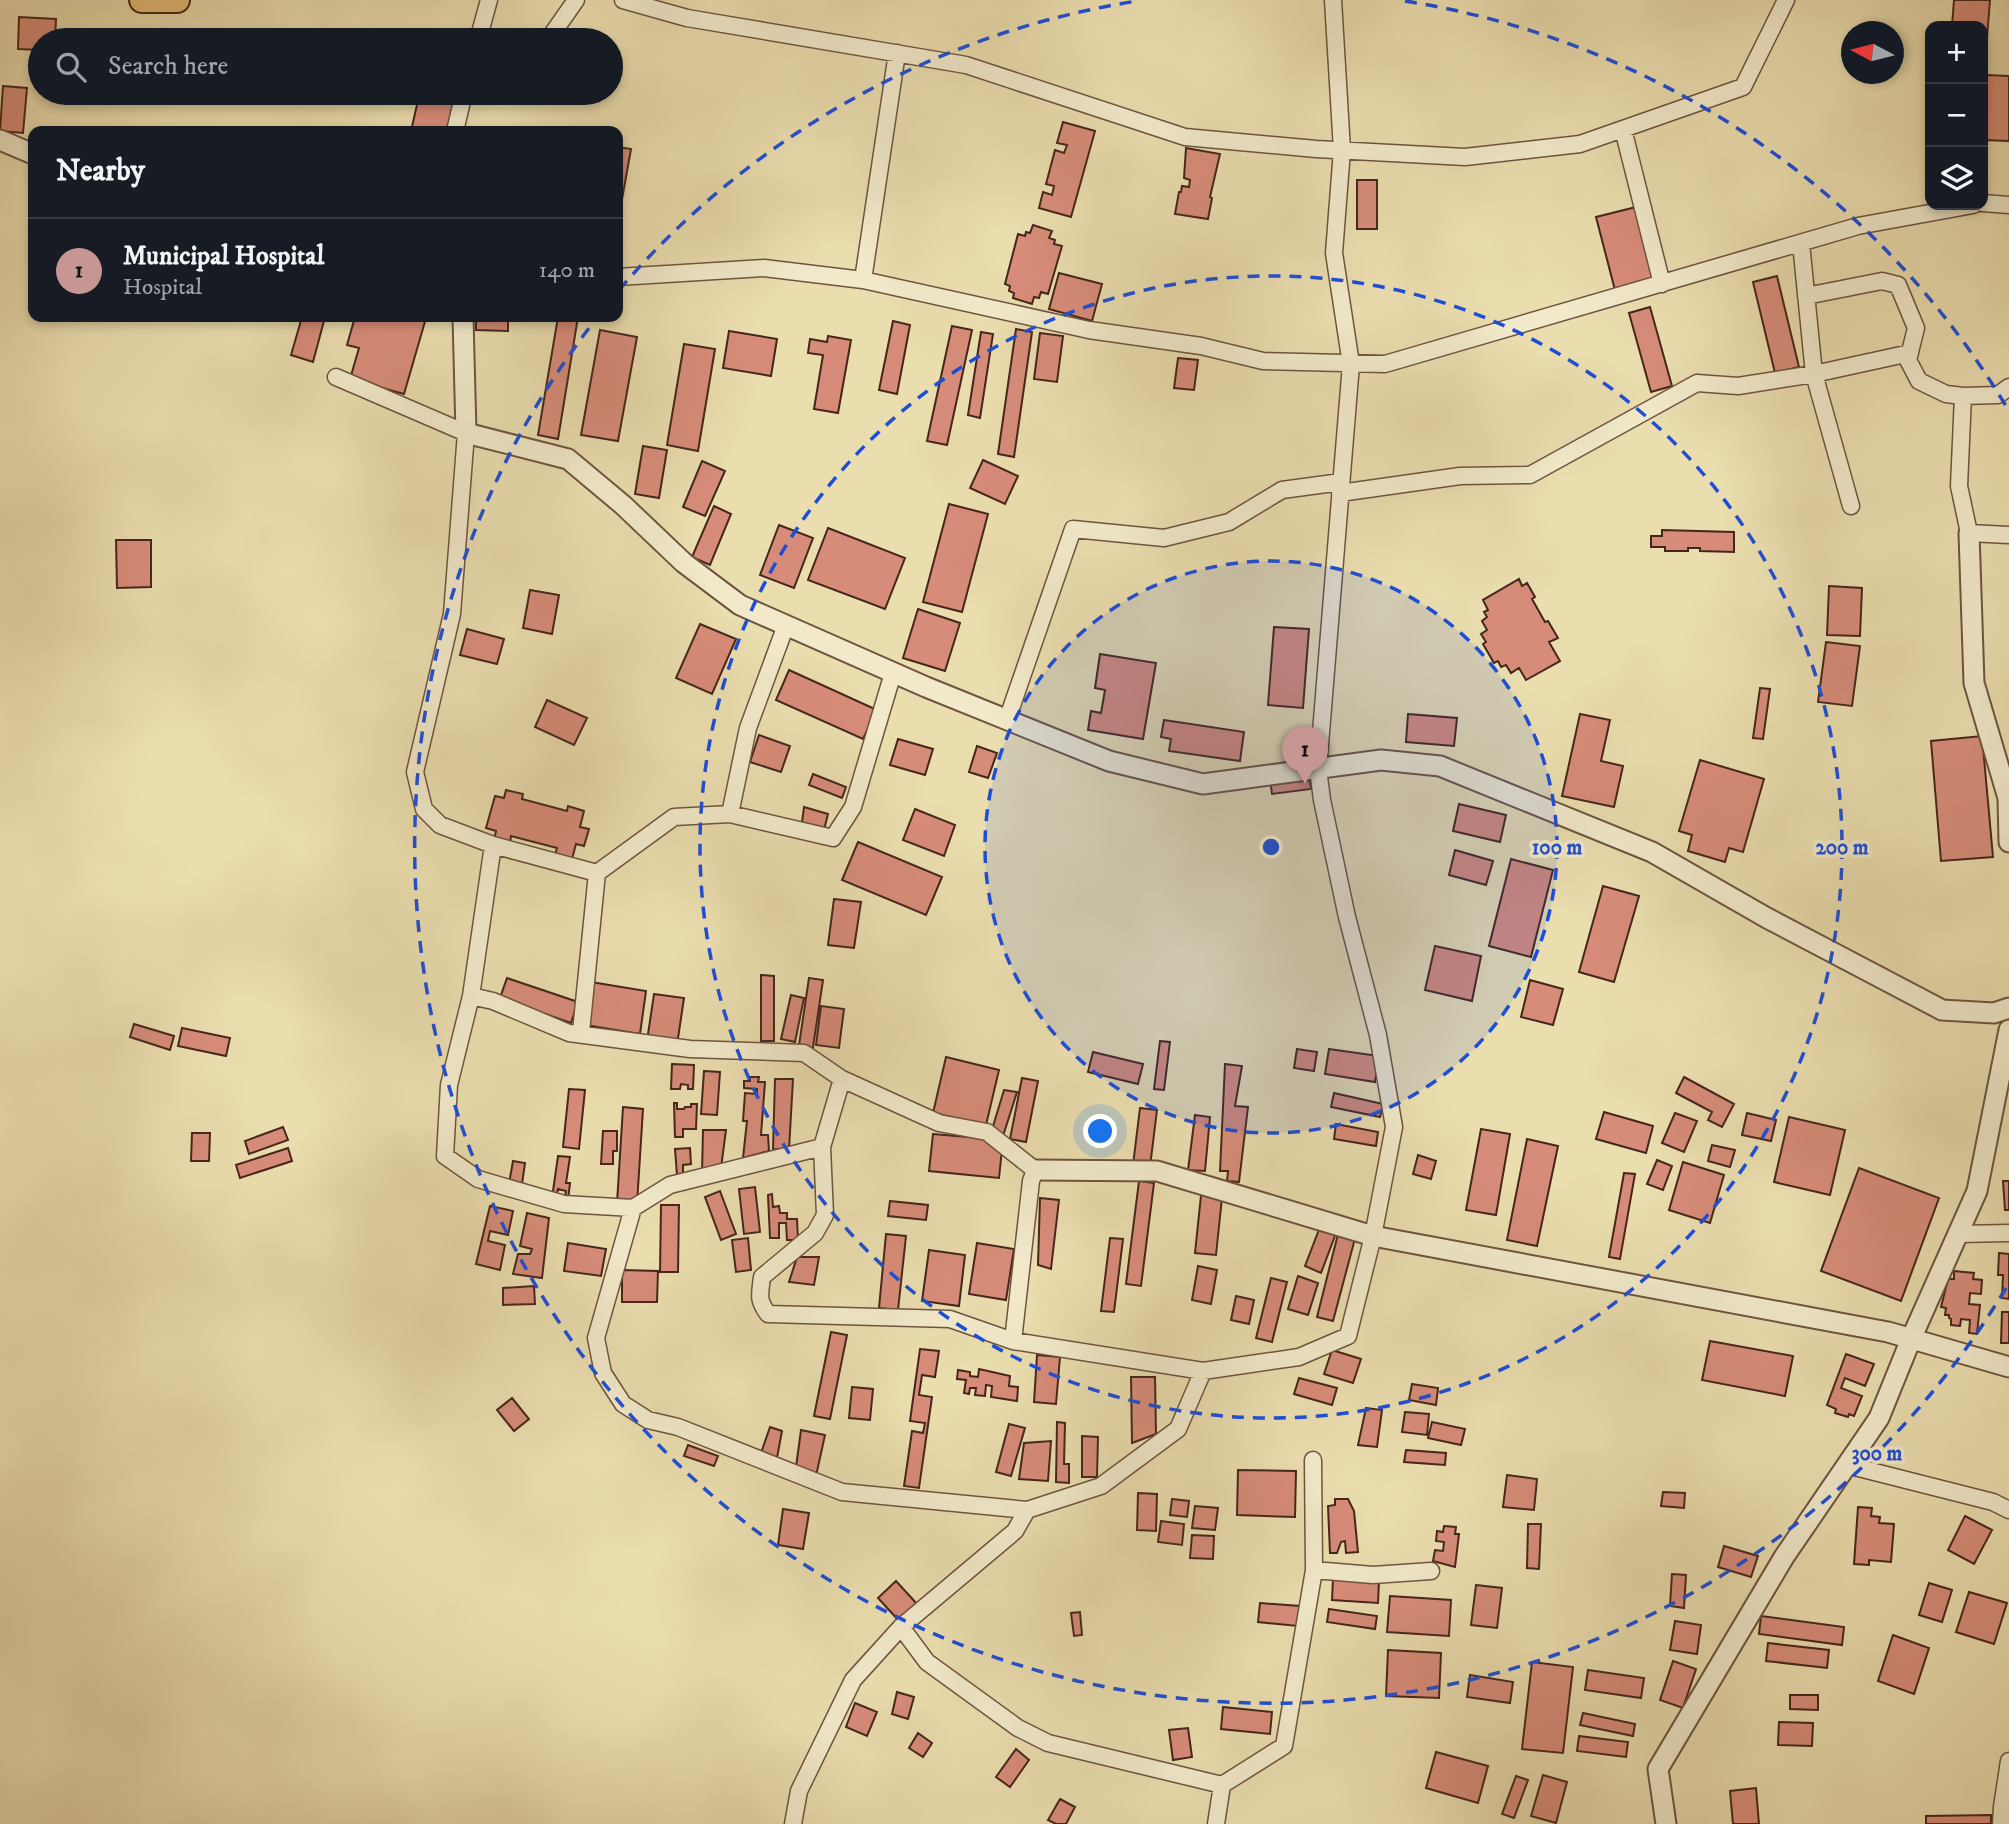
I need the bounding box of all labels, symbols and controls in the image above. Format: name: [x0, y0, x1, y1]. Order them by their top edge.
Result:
north arrow: [1841, 21, 1904, 84]
map controls: [1925, 21, 1988, 210]
button: +: [1925, 21, 1988, 84]
search box: [28, 28, 623, 105]
icon: search: [52, 48, 90, 86]
text: Search here: [108, 50, 228, 83]
button: −: [1925, 84, 1988, 147]
button: layers: [1925, 147, 1988, 210]
text: Nearby: [56, 153, 145, 190]
text: Municipal Hospital: [123, 240, 324, 273]
text: 1: [75, 256, 83, 285]
text: 140 m: [539, 256, 595, 285]
text: Hospital: [123, 273, 202, 302]
pin: 1: [1282, 726, 1328, 784]
centre of rings: [1259, 835, 1283, 859]
text: 100 m: [1532, 835, 1582, 861]
text: 200 m: [1815, 835, 1869, 861]
your location: [1083, 1114, 1117, 1148]
text: 300 m: [1852, 1441, 1903, 1467]

